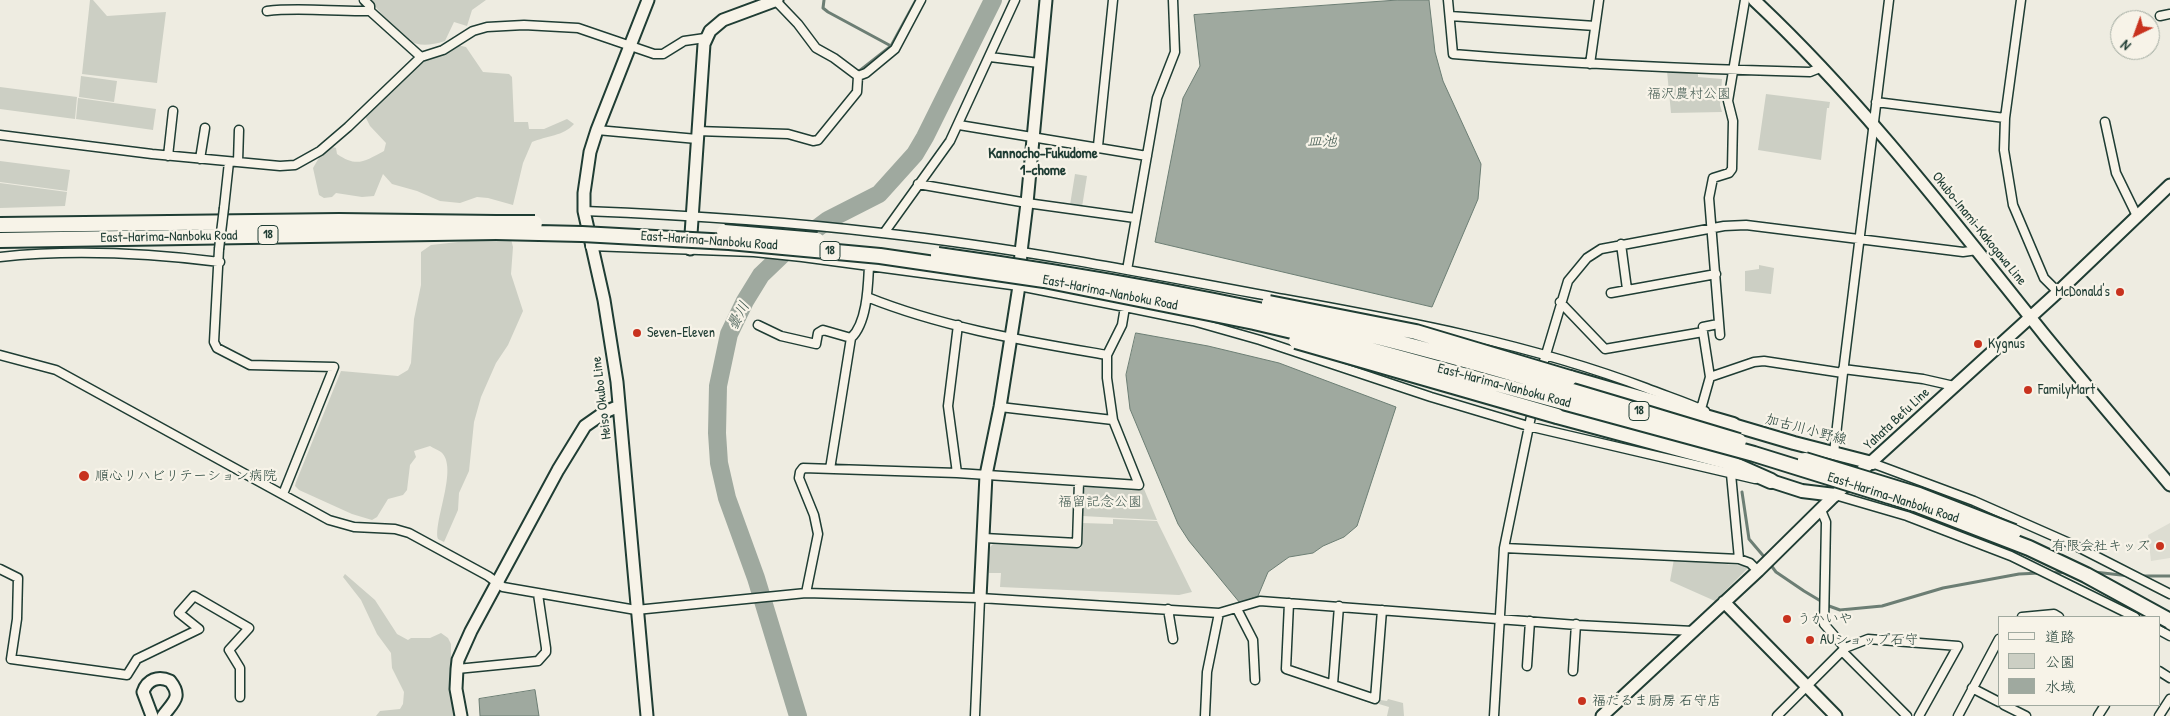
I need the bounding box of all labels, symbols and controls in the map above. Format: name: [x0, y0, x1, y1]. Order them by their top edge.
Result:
north arrow: [2110, 10, 2160, 60]
text: N: [2116, 36, 2134, 55]
park label: 福沢農村公園: [1647, 86, 1731, 102]
water label: 皿池: [1307, 133, 1337, 151]
district label: Kannocho-Fukudome 1-chome: [988, 145, 1098, 180]
street label: Okubo-Inami-Kakogawa Line: [1928, 169, 2030, 289]
road number: 18: [258, 226, 278, 244]
street label: East-Harima-Nanboku Road: [100, 227, 238, 247]
street label: East-Harima-Nanboku Road: [640, 228, 778, 254]
road number: 18: [820, 242, 840, 260]
street label: East-Harima-Nanboku Road: [1041, 272, 1179, 314]
place label: McDonald's: [2055, 284, 2110, 300]
marker: McDonald's: [2114, 286, 2126, 298]
water label: 曇川: [724, 299, 754, 333]
place label: Seven-Eleven: [647, 325, 715, 341]
marker: Seven-Eleven: [631, 327, 643, 339]
place label: Kygnus: [1988, 336, 2025, 352]
marker: Kygnus: [1972, 338, 1984, 350]
street label: Heiso Okubo Line: [589, 355, 615, 441]
street label: East-Harima-Nanboku Road: [1436, 360, 1572, 412]
place label: FamilyMart: [2038, 382, 2095, 398]
street label: Yahata Befu Line: [1861, 384, 1933, 454]
marker: FamilyMart: [2022, 384, 2034, 396]
road number: 18: [1629, 402, 1649, 421]
street label: 加古川小野線: [1763, 411, 1849, 449]
place label: 順心リハビリテーション病院: [95, 468, 277, 484]
marker: 順心リハビリテーション病院: [77, 469, 91, 483]
street label: East-Harima-Nanboku Road: [1825, 469, 1961, 527]
park label: 福留記念公園: [1058, 494, 1142, 510]
place label: 有限会社キッズ: [2052, 538, 2150, 554]
marker: 有限会社キッズ: [2154, 540, 2166, 552]
place label: うかいや: [1797, 611, 1853, 627]
marker: うかいや: [1781, 613, 1793, 625]
legend: [1998, 616, 2160, 706]
text: 道路: [2045, 626, 2075, 647]
place label: AUショップ石守: [1820, 632, 1919, 648]
marker: AUショップ石守: [1804, 634, 1816, 646]
text: 公園: [2045, 651, 2075, 672]
text: 水域: [2045, 676, 2075, 697]
place label: 福だるま厨房 石守店: [1592, 693, 1721, 709]
marker: 福だるま厨房 石守店: [1576, 695, 1588, 707]

